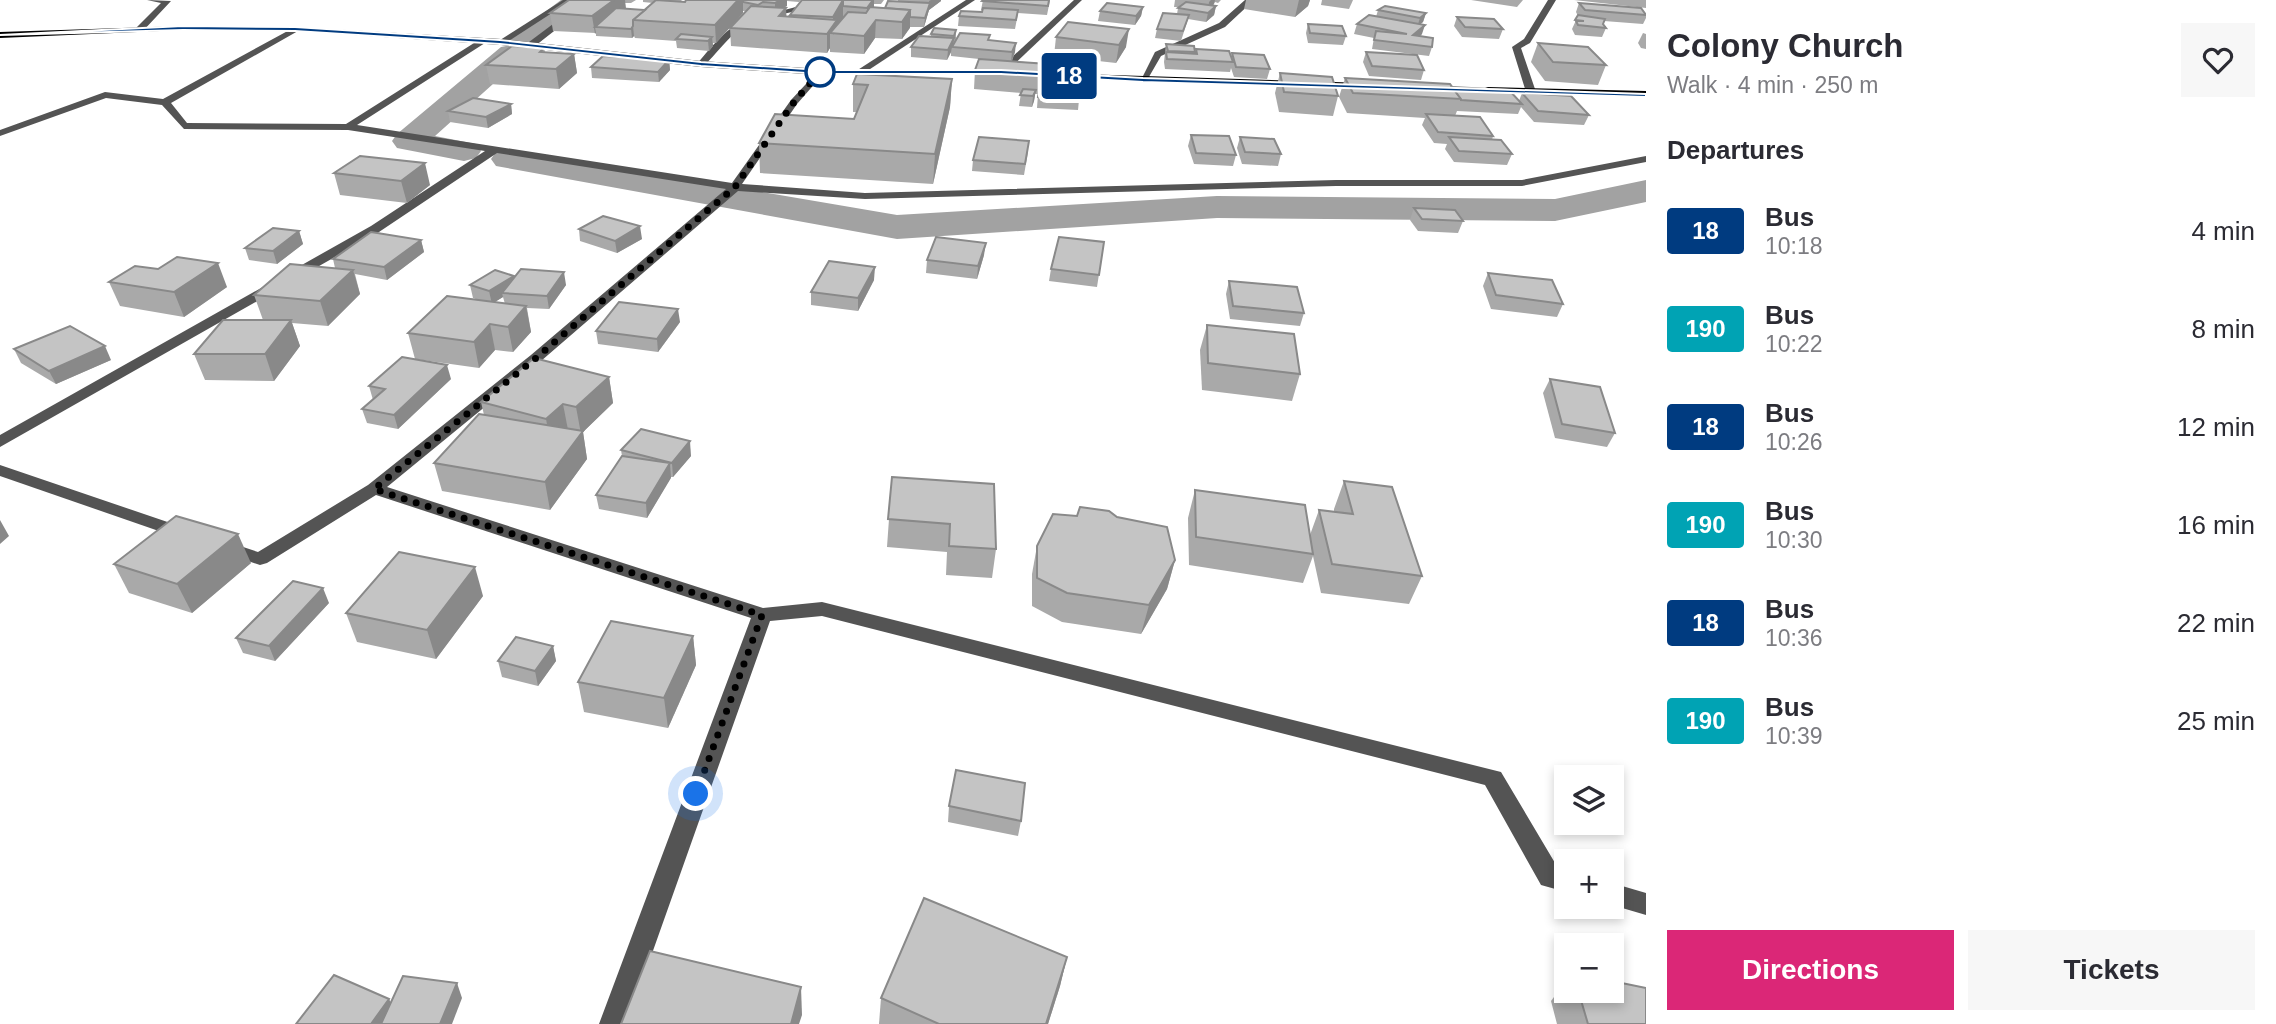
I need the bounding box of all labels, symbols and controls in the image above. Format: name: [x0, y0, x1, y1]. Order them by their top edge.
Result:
button: heart: [2181, 23, 2255, 97]
text: Colony Church: [1667, 27, 1904, 64]
line badge: 18: [1038, 53, 1100, 99]
unlabelled marker: [805, 57, 835, 87]
text: 18: [1056, 62, 1082, 89]
text: Walk · 4 min · 250 m: [1667, 72, 1878, 98]
text: Departures: [1667, 135, 1804, 165]
text: Bus: [1765, 202, 1814, 232]
text: 4 min: [2191, 216, 2255, 246]
text: 18: [1692, 217, 1719, 244]
text: 10:18: [1765, 233, 1823, 259]
text: Bus: [1765, 300, 1814, 330]
text: 8 min: [2191, 314, 2255, 344]
text: 190: [1685, 315, 1726, 342]
text: 10:22: [1765, 331, 1823, 357]
text: Bus: [1765, 398, 1814, 428]
text: 12 min: [2177, 412, 2255, 442]
text: 18: [1692, 413, 1719, 440]
text: 10:26: [1765, 429, 1823, 455]
text: Bus: [1765, 496, 1814, 526]
text: 16 min: [2177, 510, 2255, 540]
text: 190: [1685, 511, 1726, 538]
text: 10:30: [1765, 527, 1823, 553]
text: Bus: [1765, 594, 1814, 624]
text: 22 min: [2177, 608, 2255, 638]
text: 18: [1692, 609, 1719, 636]
text: 10:36: [1765, 625, 1823, 651]
text: Bus: [1765, 692, 1814, 722]
text: 25 min: [2177, 706, 2255, 736]
text: 190: [1685, 707, 1726, 734]
text: 10:39: [1765, 723, 1823, 749]
map controls: [1554, 765, 1624, 1003]
button: layers: [1554, 765, 1624, 835]
your location: [678, 776, 713, 811]
button: +: [1554, 849, 1624, 919]
button: Directions: [1667, 930, 1954, 1010]
button: Tickets: [1968, 930, 2255, 1010]
button: −: [1554, 933, 1624, 1003]

